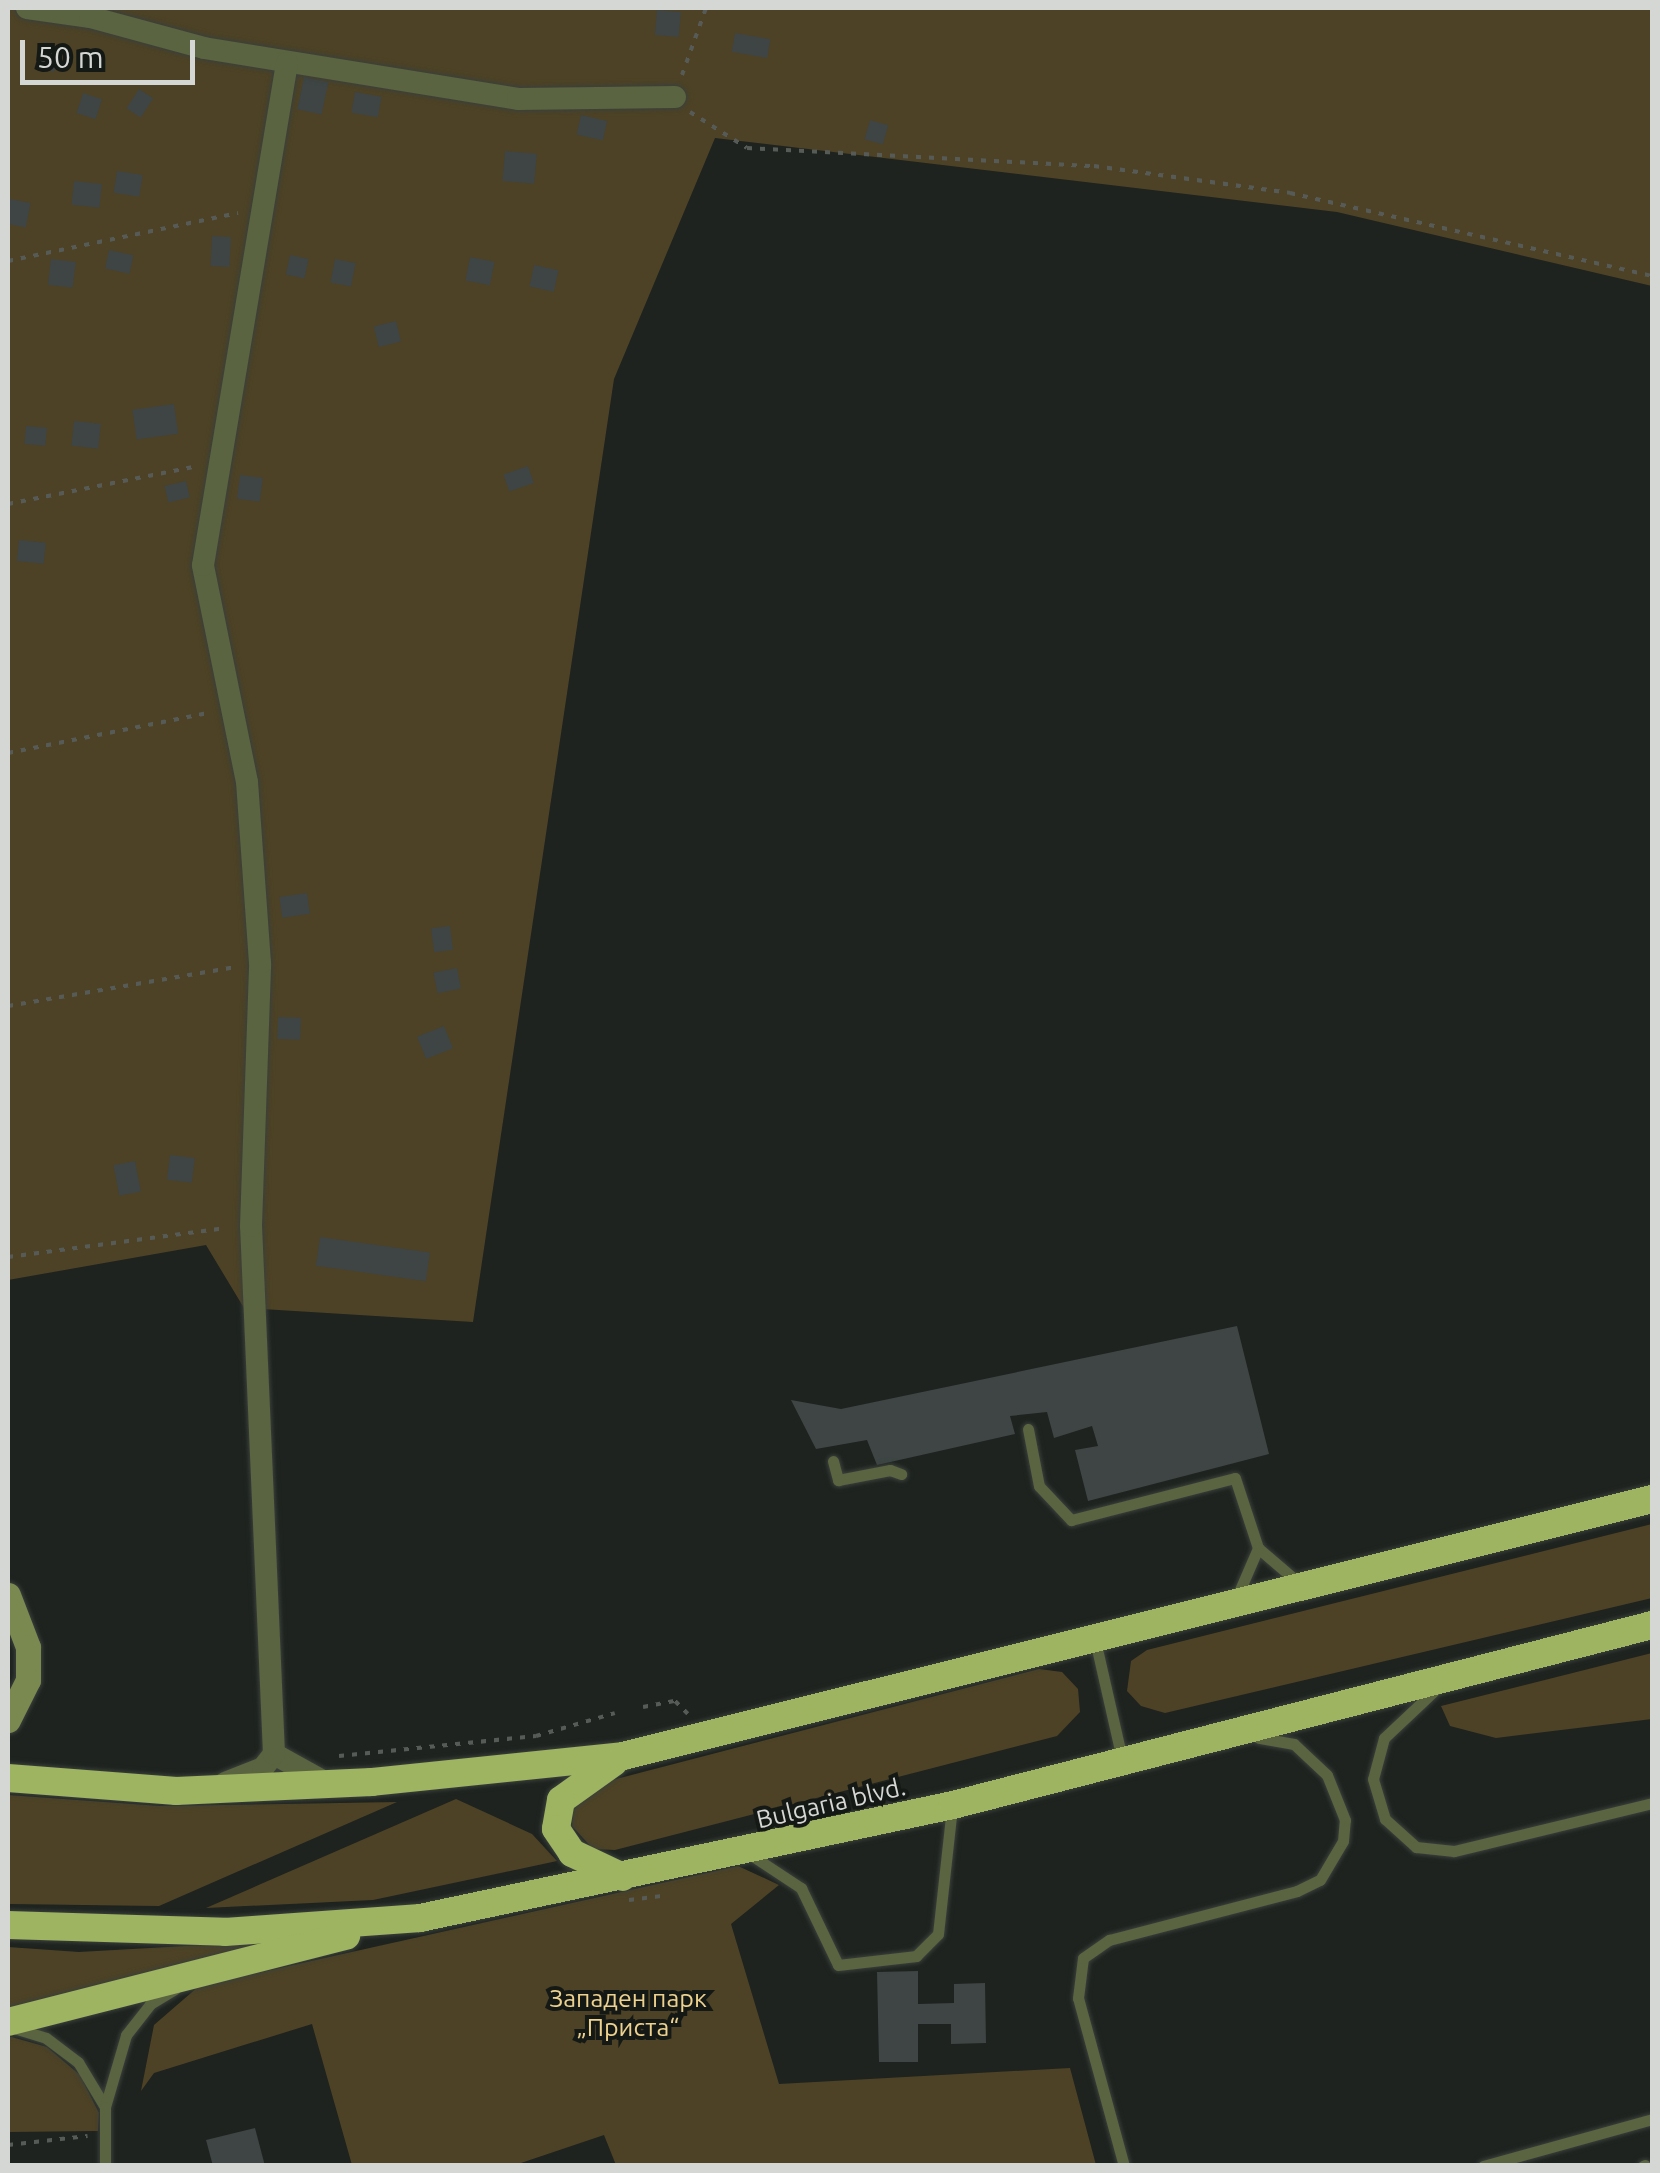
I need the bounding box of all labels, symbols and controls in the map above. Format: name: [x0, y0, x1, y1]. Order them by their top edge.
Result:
scale bar: [25, 20, 200, 82]
text: 50 m: [37, 40, 104, 74]
street label: Bulgaria blvd.: [754, 1771, 908, 1835]
park label: Западен парк „Приста“: [549, 1984, 707, 2043]

